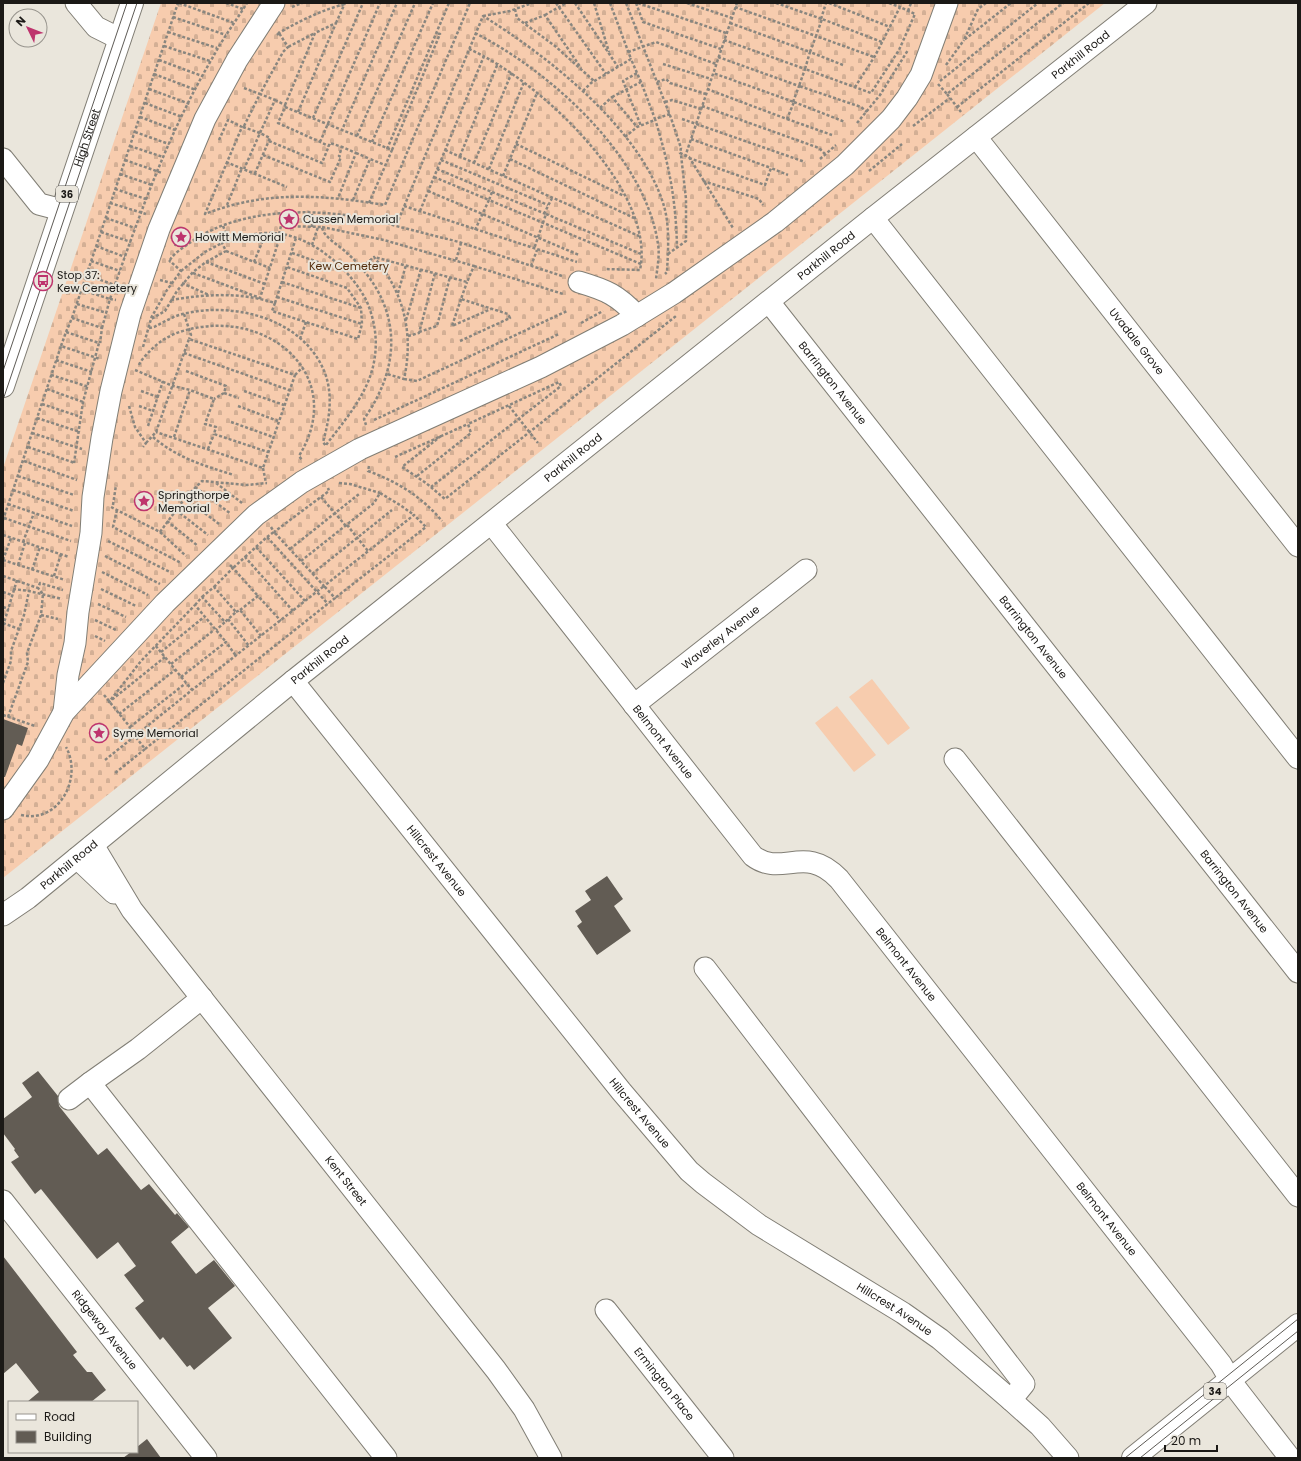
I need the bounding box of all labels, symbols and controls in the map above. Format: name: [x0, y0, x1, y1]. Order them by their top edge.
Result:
north arrow: [8, 8, 48, 48]
text: N: [12, 13, 29, 30]
street label: Parkhill Road: [1048, 27, 1113, 83]
street label: High Street: [69, 107, 104, 169]
road number: 36: [56, 186, 78, 202]
place icon: Cussen Memorial: [278, 208, 300, 230]
place label: Cussen Memorial: [303, 211, 398, 227]
place icon: Howitt Memorial: [170, 226, 192, 248]
street label: Parkhill Road: [794, 227, 859, 284]
place label: Howitt Memorial: [195, 229, 284, 245]
park label: Kew Cemetery: [309, 258, 390, 274]
place label: Stop 37: Kew Cemetery: [57, 267, 138, 296]
bus stop icon: Stop 37: Kew Cemetery: [32, 270, 54, 292]
street label: Uvadale Grove: [1105, 304, 1168, 378]
street label: Barrington Avenue: [795, 338, 871, 428]
street label: Parkhill Road: [541, 429, 605, 486]
place label: Springthorpe Memorial: [158, 487, 230, 516]
place icon: Springthorpe Memorial: [133, 490, 155, 512]
street label: Barrington Avenue: [996, 592, 1072, 682]
street label: Waverley Avenue: [678, 601, 763, 673]
street label: Parkhill Road: [287, 631, 352, 688]
street label: Belmont Avenue: [629, 701, 697, 782]
place icon: Syme Memorial: [88, 722, 110, 744]
place label: Syme Memorial: [113, 725, 198, 741]
street label: Hillcrest Avenue: [403, 821, 470, 900]
street label: Parkhill Road: [37, 836, 101, 893]
street label: Barrington Avenue: [1196, 846, 1272, 937]
street label: Belmont Avenue: [872, 924, 940, 1005]
street label: Hillcrest Avenue: [606, 1074, 674, 1152]
street label: Kent Street: [321, 1152, 371, 1209]
street label: Belmont Avenue: [1073, 1179, 1141, 1259]
street label: Hillcrest Avenue: [854, 1279, 936, 1339]
street label: Ridgeway Avenue: [68, 1286, 141, 1373]
street label: Ermington Place: [630, 1344, 698, 1424]
road number: 34: [1204, 1383, 1226, 1399]
legend: [8, 1401, 138, 1453]
text: Road: [44, 1408, 75, 1425]
scale bar: [1165, 1427, 1217, 1453]
text: Building: [44, 1428, 92, 1445]
text: 20 m: [1171, 1432, 1201, 1449]

